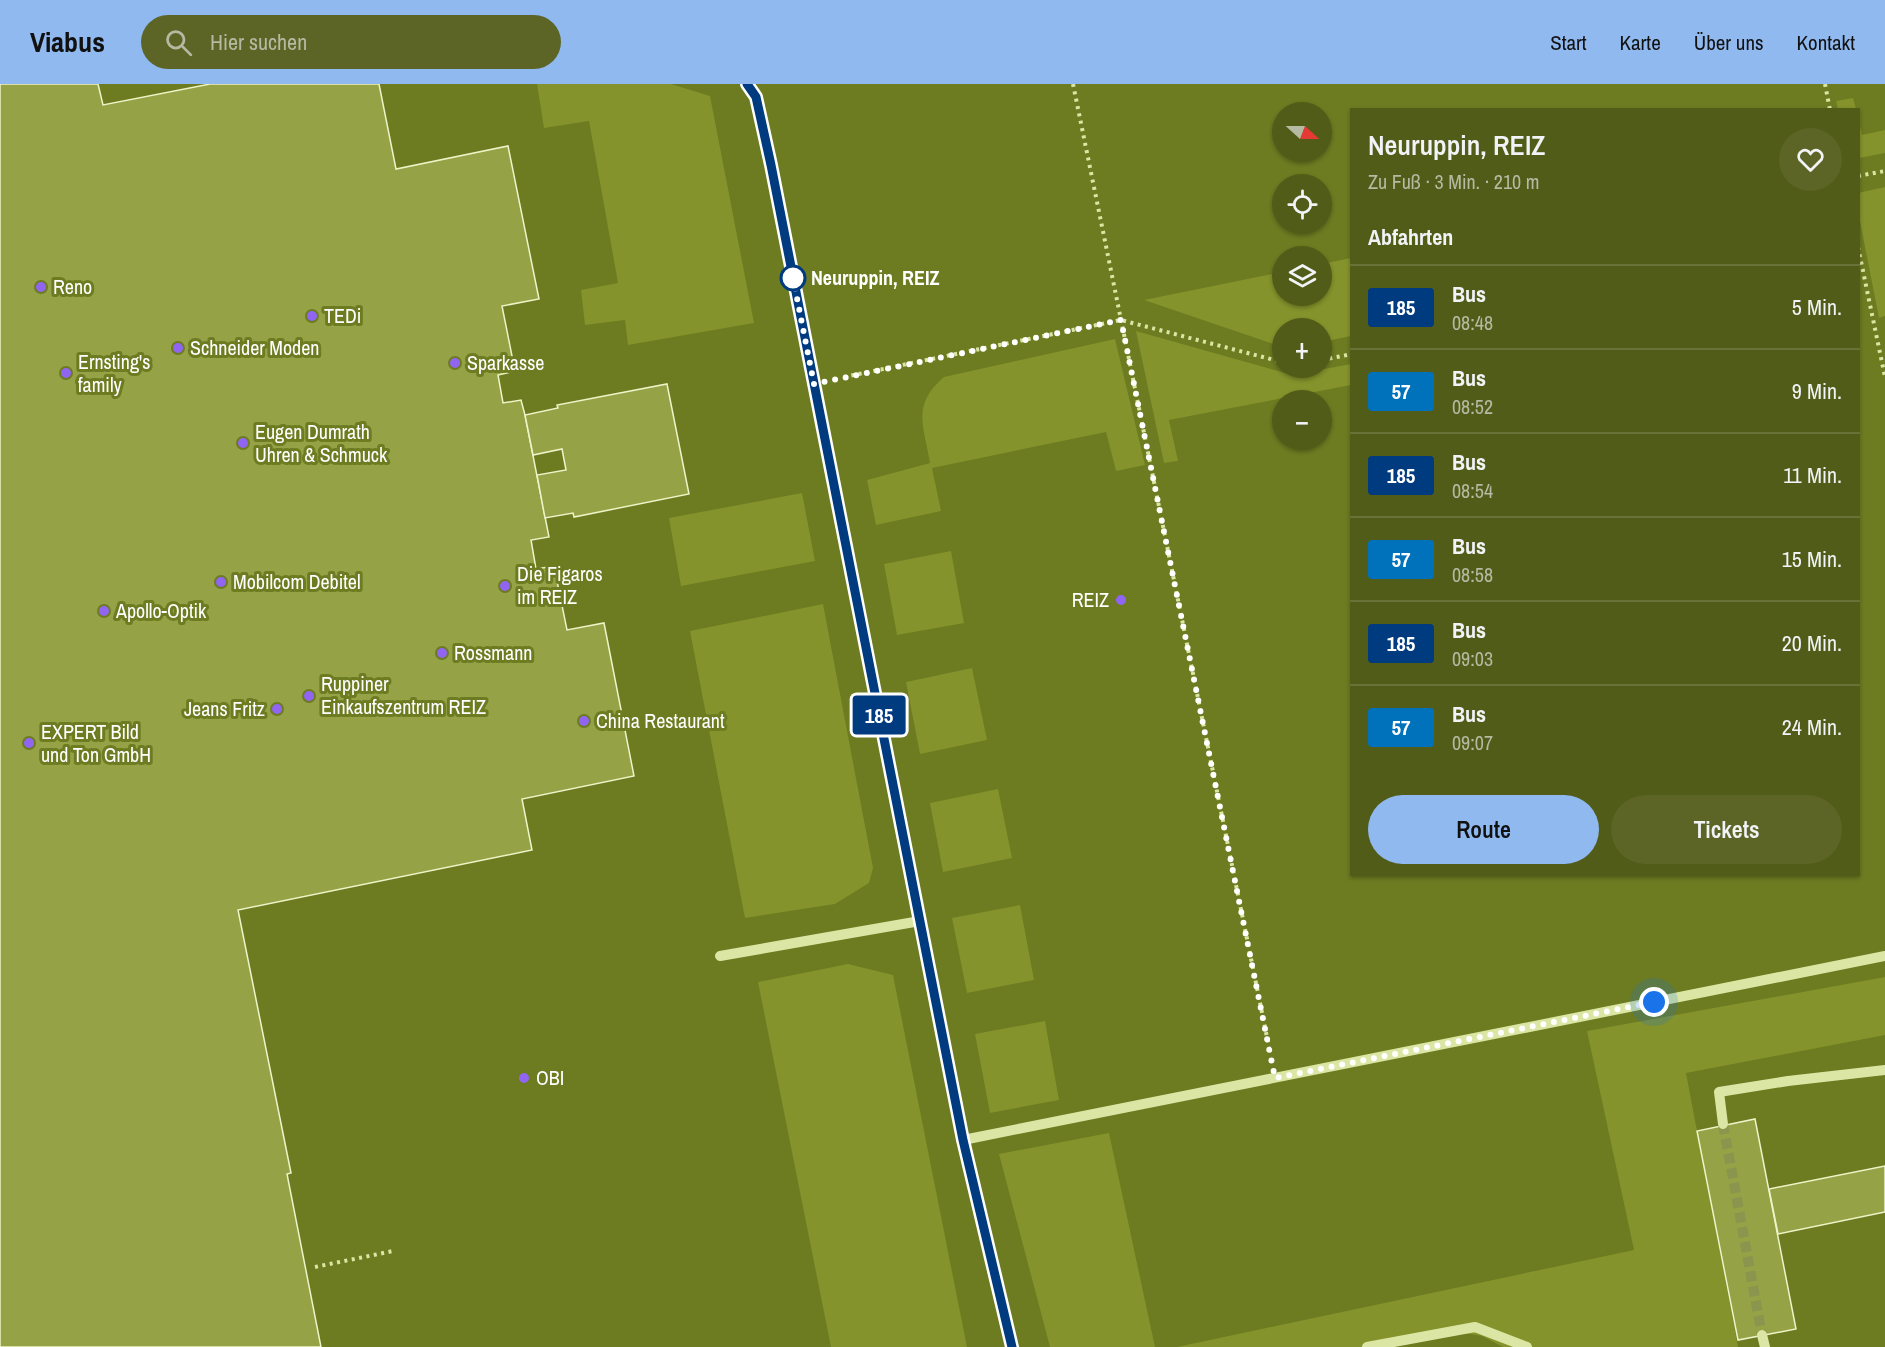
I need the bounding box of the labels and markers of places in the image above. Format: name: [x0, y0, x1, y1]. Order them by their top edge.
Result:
place label: Neuruppin, REIZ: [811, 264, 939, 291]
marker: Neuruppin, REIZ: [780, 265, 806, 291]
place label: Reno: [53, 273, 92, 300]
marker: Reno: [34, 280, 48, 294]
place label: TEDi: [324, 302, 361, 329]
marker: TEDi: [305, 309, 319, 323]
place label: Schneider Moden: [190, 334, 319, 361]
marker: Schneider Moden: [171, 341, 185, 355]
place label: Ernsting's family: [78, 348, 150, 398]
place label: Sparkasse: [467, 349, 544, 376]
marker: Sparkasse: [448, 356, 462, 370]
marker: Ernsting's family: [59, 366, 73, 380]
place label: Eugen Dumrath Uhren & Schmuck: [255, 418, 388, 468]
marker: Eugen Dumrath Uhren & Schmuck: [236, 436, 250, 450]
place label: Die Figaros im REIZ: [517, 560, 603, 610]
place label: Mobilcom Debitel: [233, 568, 361, 595]
marker: Mobilcom Debitel: [214, 575, 228, 589]
marker: Die Figaros im REIZ: [498, 579, 512, 593]
place label: REIZ: [1072, 586, 1109, 613]
marker: REIZ: [1114, 593, 1128, 607]
place label: Apollo-Optik: [115, 597, 207, 624]
marker: Apollo-Optik: [97, 604, 111, 618]
place label: Rossmann: [454, 639, 532, 666]
marker: Rossmann: [435, 646, 449, 660]
place label: Ruppiner Einkaufszentrum REIZ: [321, 670, 486, 720]
marker: Ruppiner Einkaufszentrum REIZ: [302, 689, 316, 703]
place label: Jeans Fritz: [184, 695, 265, 722]
marker: Jeans Fritz: [270, 702, 284, 716]
place label: China Restaurant: [596, 707, 725, 734]
marker: China Restaurant: [577, 714, 591, 728]
place label: EXPERT Bild und Ton GmbH: [41, 718, 151, 768]
marker: EXPERT Bild und Ton GmbH: [22, 736, 36, 750]
place label: OBI: [536, 1064, 564, 1091]
marker: OBI: [517, 1071, 531, 1085]

